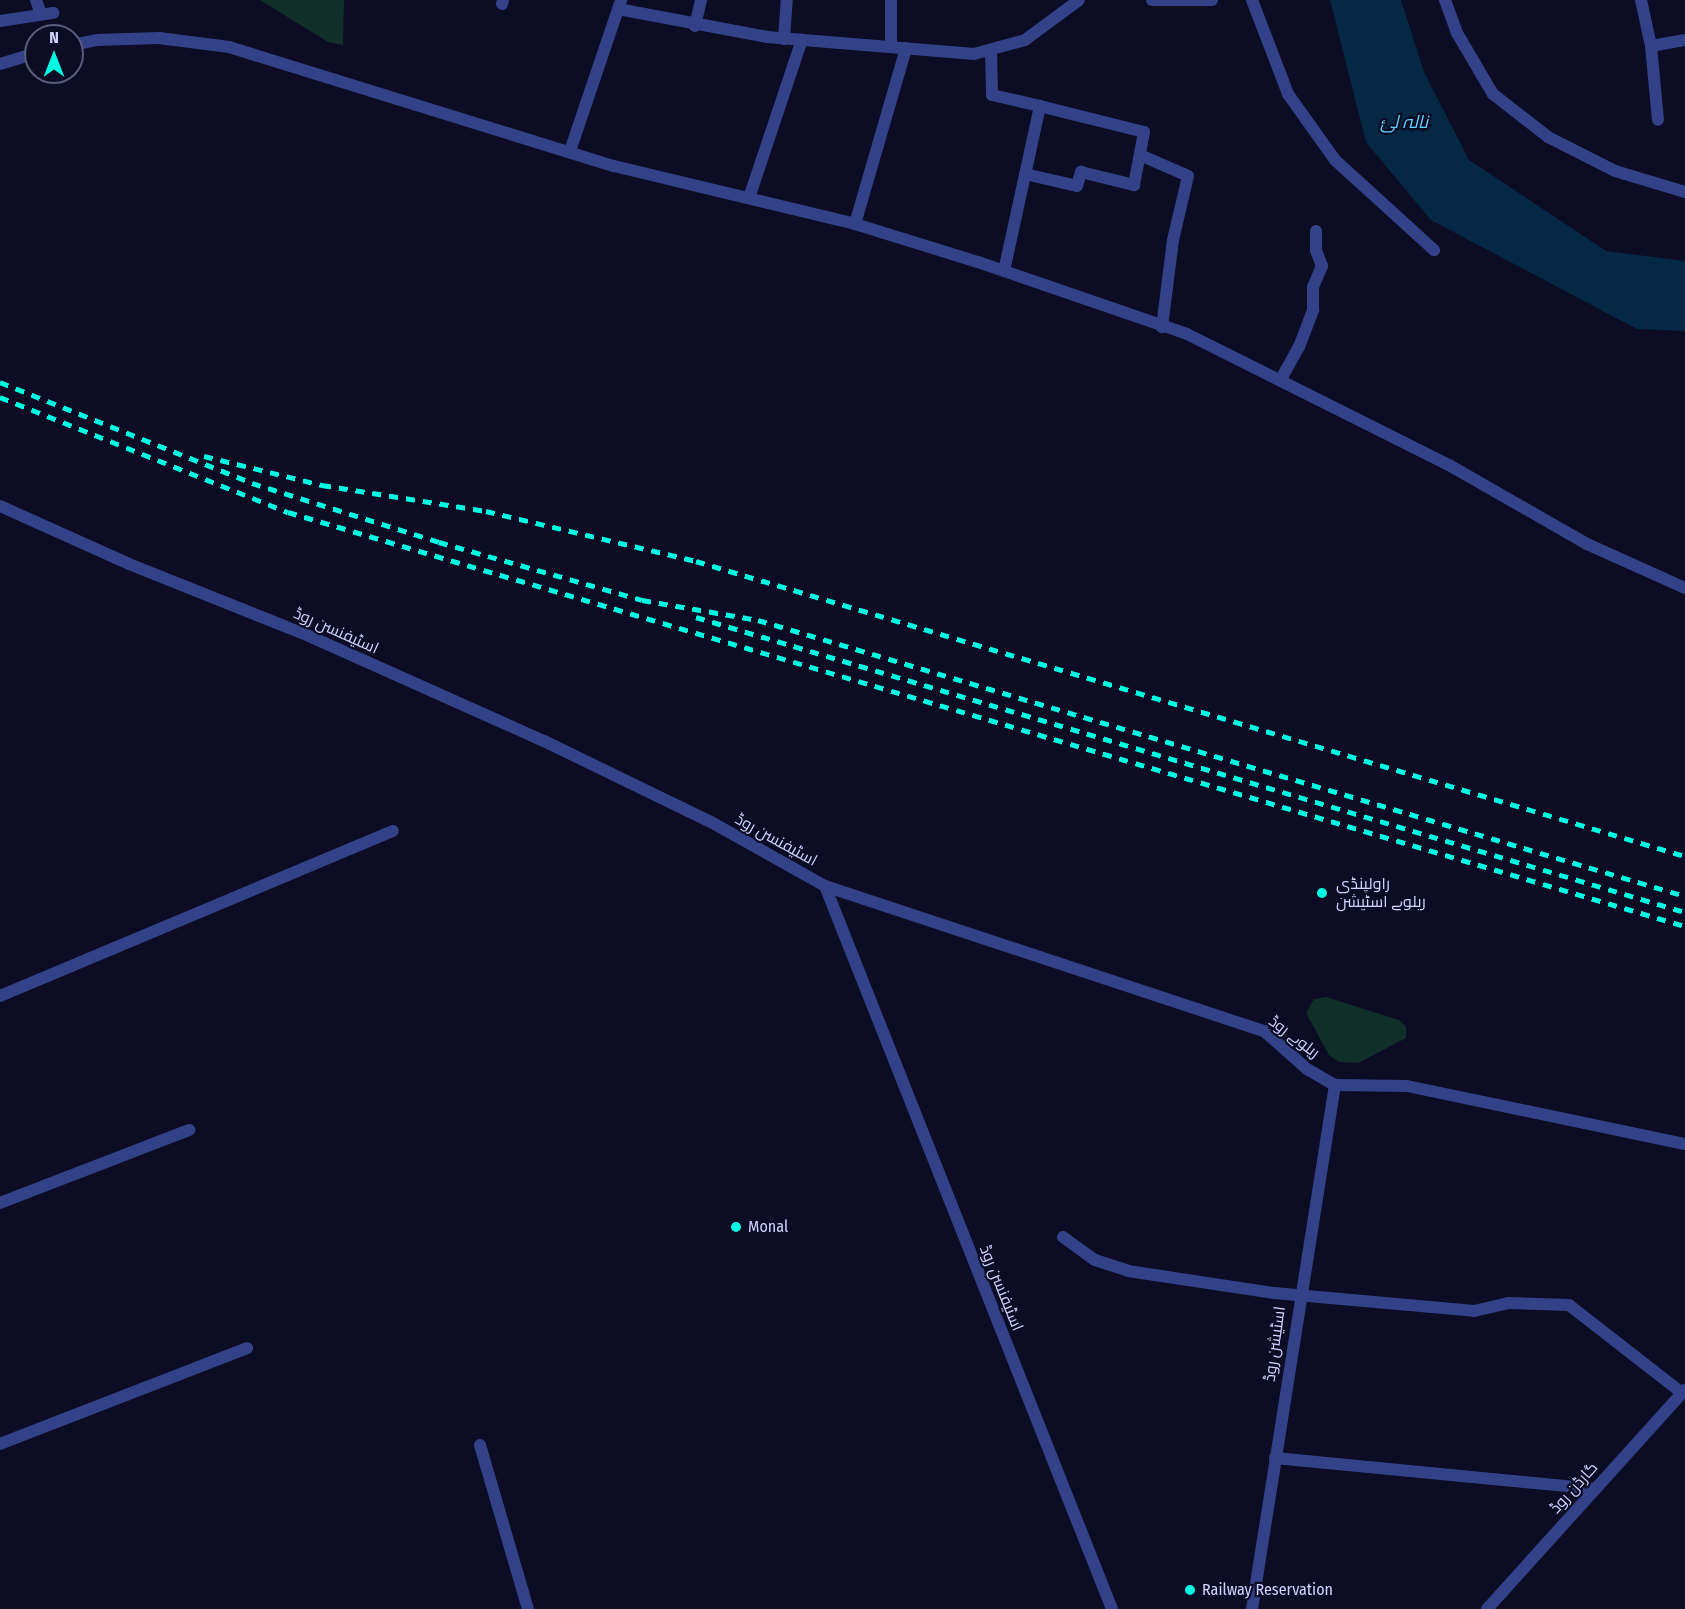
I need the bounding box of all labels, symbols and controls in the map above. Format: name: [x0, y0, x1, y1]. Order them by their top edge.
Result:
north arrow: [24, 24, 84, 84]
text: N: [49, 28, 59, 47]
water label: نالہ لئ: [1380, 111, 1428, 133]
street label: اسٹیفنسن روڈ: [291, 604, 381, 658]
street label: اسٹیفنسن روڈ: [732, 810, 820, 870]
place label: راولپنڈی ریلوے اسٹیشن: [1336, 874, 1426, 912]
marker: راولپنڈی ریلوے اسٹیشن: [1313, 884, 1331, 902]
street label: ریلوے روڈ: [1265, 1012, 1323, 1062]
place label: Monal: [748, 1217, 788, 1237]
marker: Monal: [729, 1220, 743, 1234]
street label: اسٹیفنسن روڈ: [975, 1242, 1027, 1334]
street label: اسٹیشن روڈ: [1260, 1305, 1290, 1383]
street label: گارڈن روڈ: [1546, 1458, 1602, 1518]
place label: Railway Reservation: [1202, 1580, 1333, 1600]
marker: Railway Reservation: [1183, 1583, 1197, 1597]

